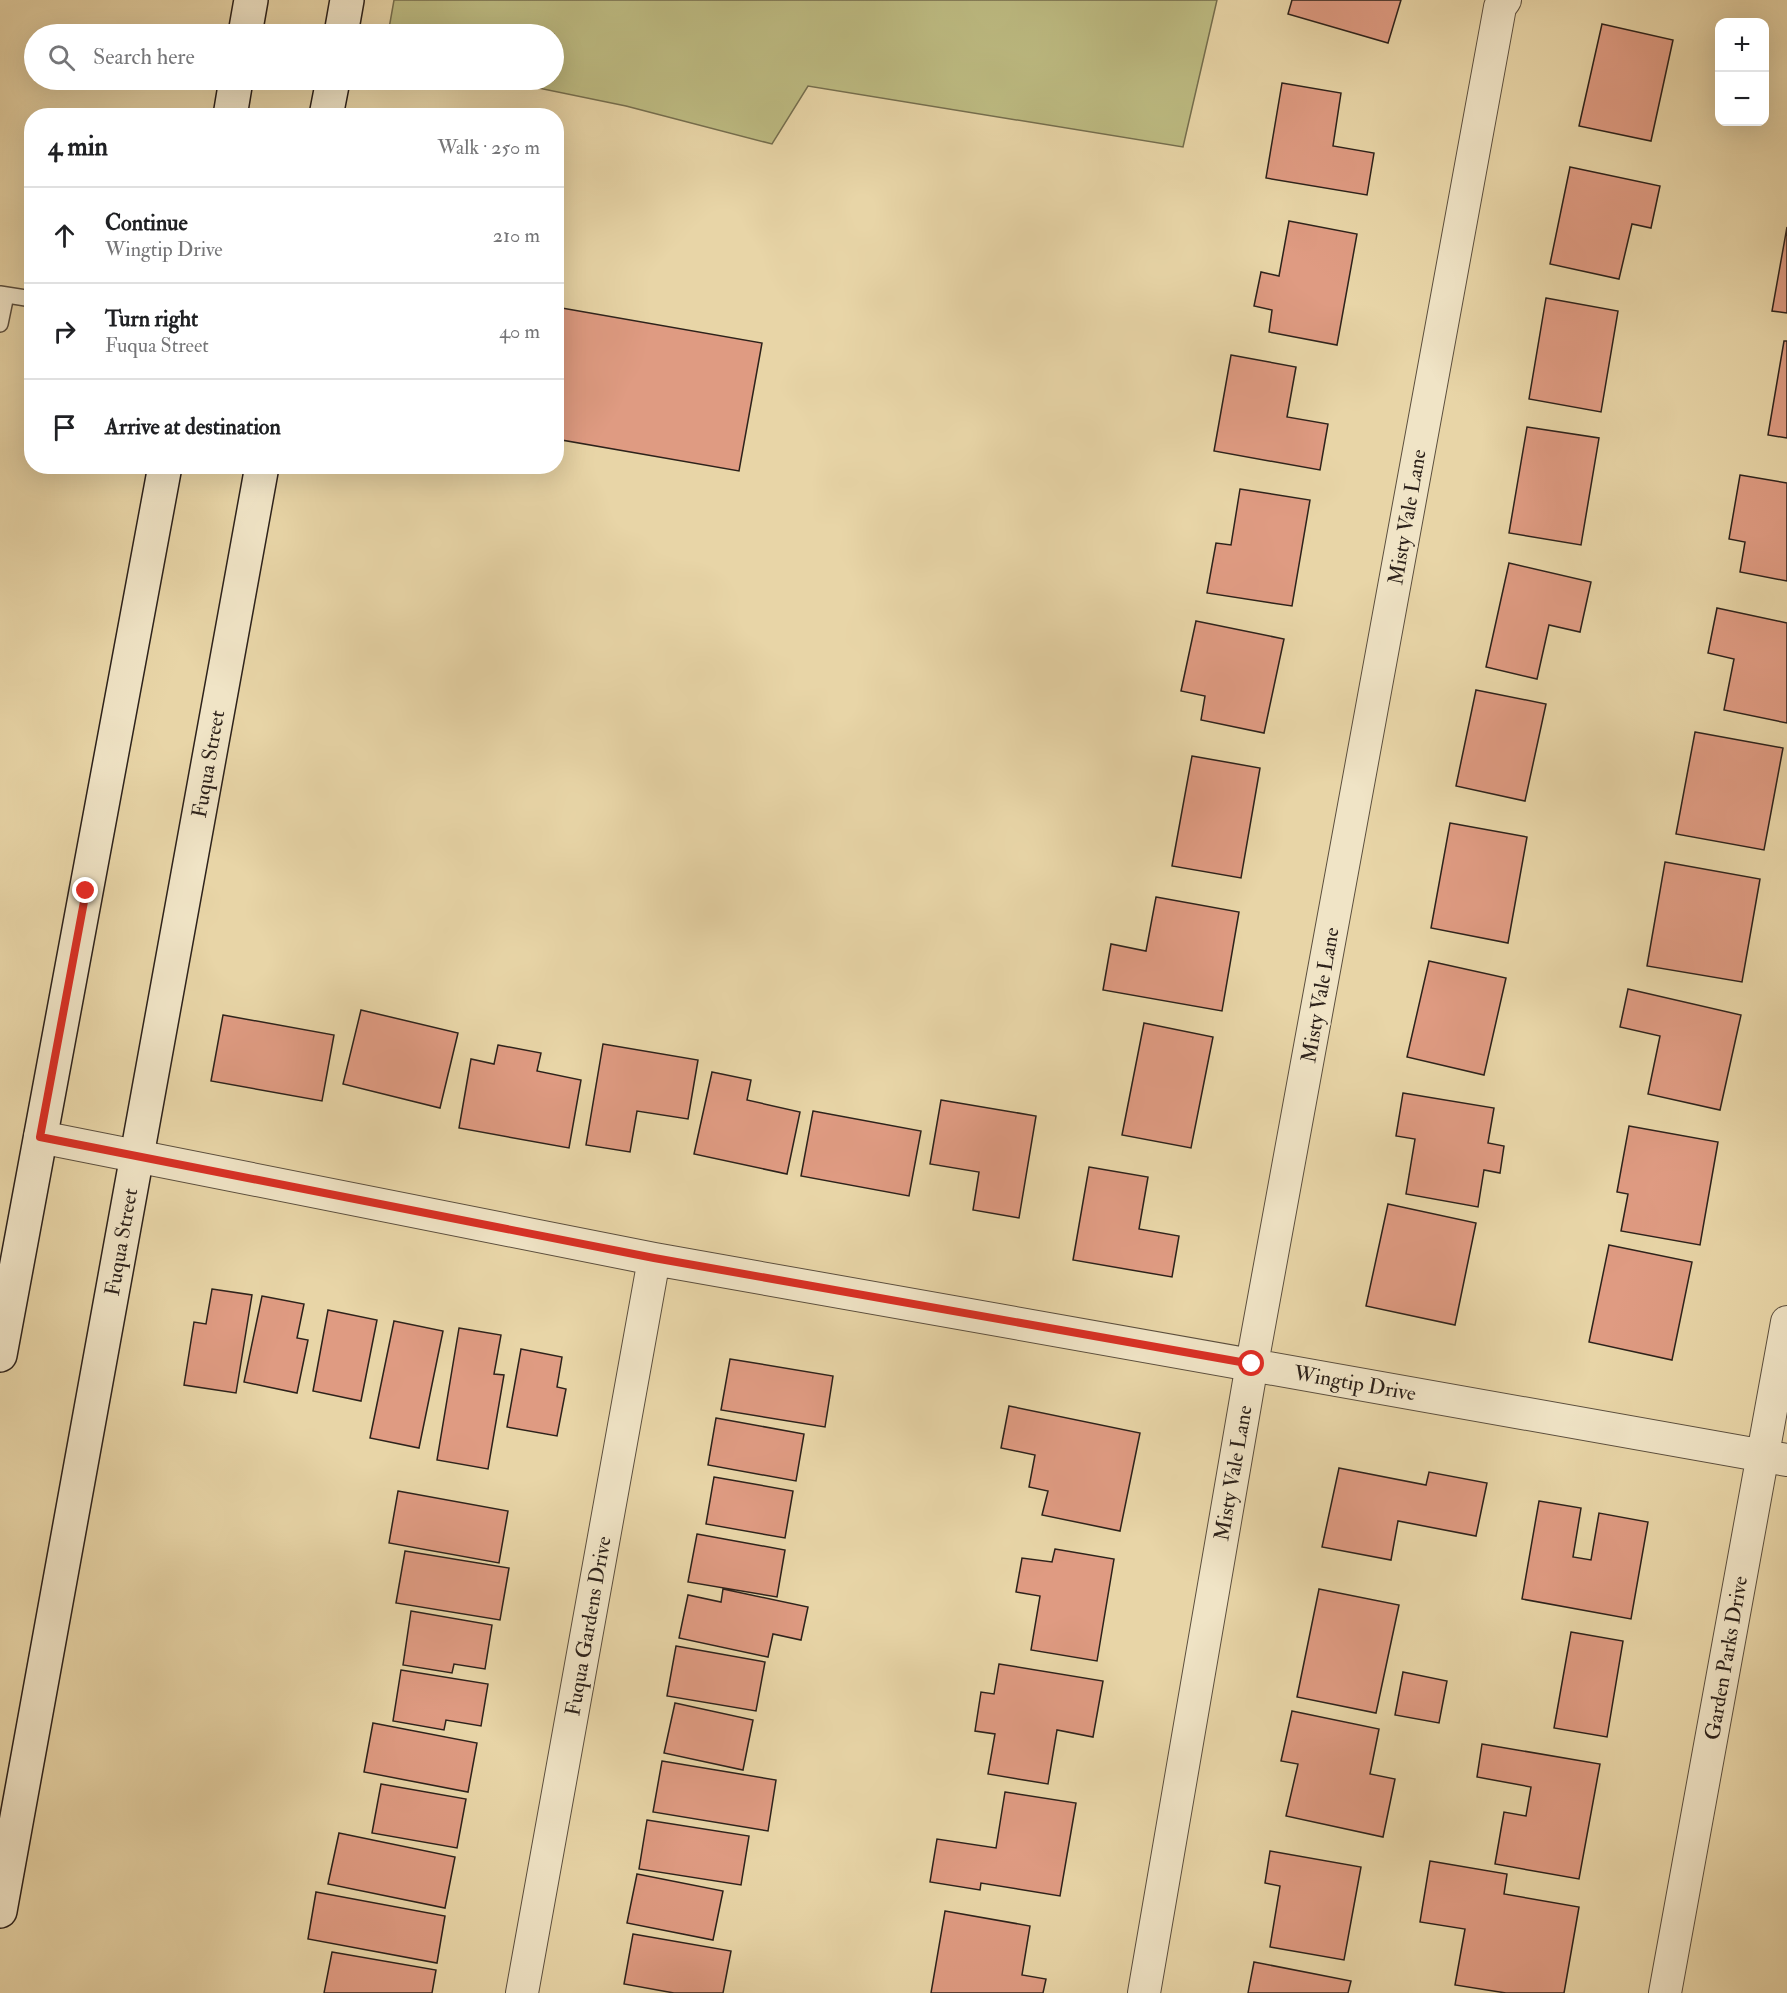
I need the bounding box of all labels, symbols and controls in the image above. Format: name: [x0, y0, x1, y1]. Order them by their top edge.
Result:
map controls: [1715, 18, 1769, 126]
button: +: [1715, 18, 1769, 72]
search box: [24, 24, 564, 90]
icon: search: [45, 41, 78, 74]
text: Search here: [93, 43, 195, 71]
button: −: [1715, 72, 1769, 126]
text: 4 min: [48, 131, 108, 163]
text: Walk · 250 m: [437, 135, 540, 160]
text: Continue: [105, 209, 188, 237]
icon: ahead: [48, 219, 81, 252]
text: 210 m: [493, 223, 540, 248]
text: Wingtip Drive: [105, 237, 223, 262]
text: Turn right: [105, 305, 198, 333]
icon: right: [48, 315, 81, 348]
text: 40 m: [499, 319, 540, 344]
text: Fuqua Street: [105, 333, 209, 358]
icon: arrive: [48, 411, 81, 444]
text: Arrive at destination: [105, 413, 281, 441]
street label: Misty Vale Lane: [1382, 447, 1433, 587]
street label: Fuqua Street: [186, 708, 231, 820]
route end: [72, 877, 98, 903]
street label: Misty Vale Lane: [1295, 925, 1346, 1065]
street label: Fuqua Street: [99, 1186, 144, 1298]
route start: [1238, 1350, 1264, 1376]
street label: Wingtip Drive: [1291, 1359, 1418, 1408]
street label: Misty Vale Lane: [1208, 1403, 1259, 1543]
street label: Fuqua Gardens Drive: [559, 1534, 618, 1718]
street label: Garden Parks Drive: [1699, 1574, 1754, 1742]

